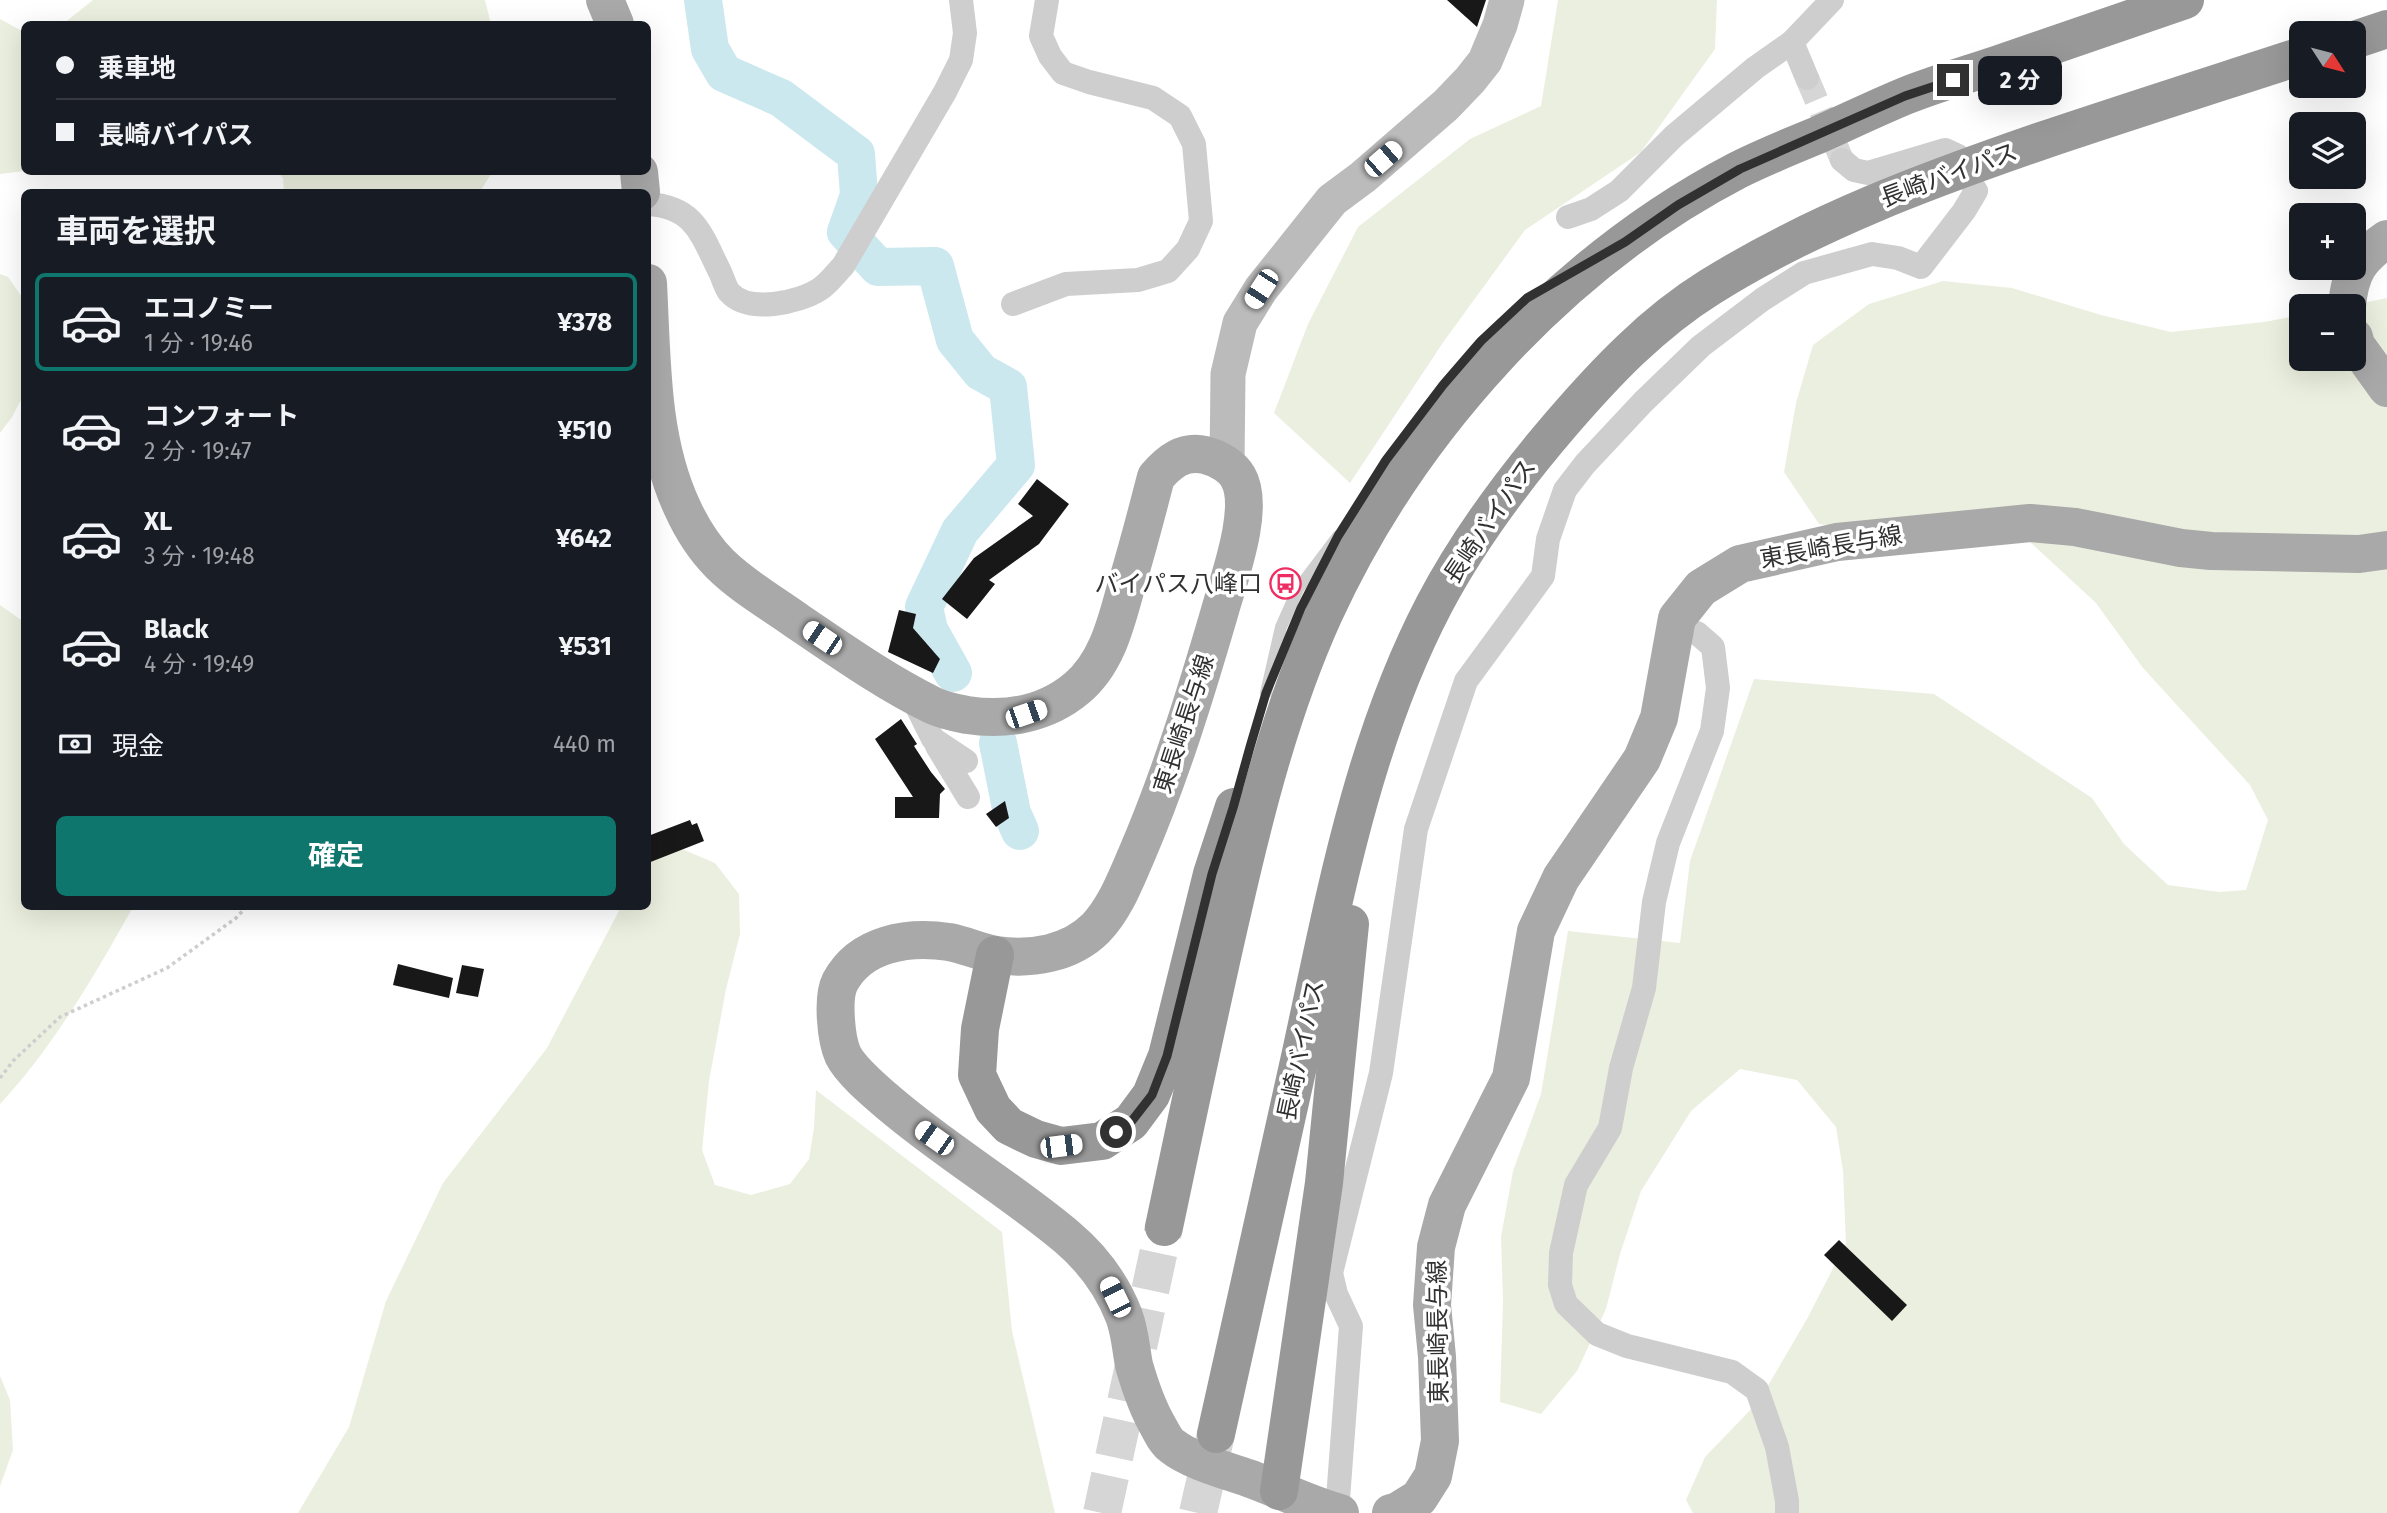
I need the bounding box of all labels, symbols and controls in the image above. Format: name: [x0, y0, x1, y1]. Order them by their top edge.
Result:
north arrow: [2289, 21, 2366, 98]
map controls: [2289, 21, 2366, 371]
text: 乗車地: [98, 53, 176, 84]
callout: 2 分: [1978, 56, 2062, 104]
route end: [1937, 64, 1969, 96]
text: 2 分: [2000, 66, 2040, 94]
button: layers: [2289, 112, 2366, 189]
text: 長崎バイパス: [98, 120, 253, 151]
car: [1361, 137, 1406, 181]
street label: 長崎バイパス: [1877, 137, 2021, 213]
button: +: [2289, 203, 2366, 280]
text: 車両を選択: [56, 212, 216, 250]
car: [1241, 266, 1282, 312]
icon: car: [60, 291, 123, 354]
text: エコノミー: [144, 293, 274, 324]
button: −: [2289, 294, 2366, 371]
text: ¥378: [557, 307, 612, 338]
text: 1 分 · 19:46: [144, 329, 253, 357]
icon: car: [60, 399, 123, 462]
text: コンフォート: [144, 401, 299, 432]
text: ¥510: [558, 415, 612, 446]
text: 2 分 · 19:47: [144, 437, 252, 465]
street label: 長崎バイパス: [1438, 454, 1542, 588]
text: XL: [144, 506, 172, 537]
icon: car: [60, 507, 123, 570]
street label: 東長崎長与線: [1758, 521, 1904, 573]
text: ¥642: [556, 523, 612, 554]
text: 3 分 · 19:48: [144, 542, 255, 570]
bus stop icon: バイパス八峰口: [1268, 567, 1302, 601]
place label: バイパス八峰口: [1094, 570, 1262, 598]
text: Black: [144, 614, 209, 645]
icon: car: [60, 615, 123, 678]
car: [799, 618, 846, 658]
text: ¥531: [559, 631, 612, 662]
text: 4 分 · 19:49: [144, 650, 254, 678]
street label: 東長崎長与線: [1148, 651, 1220, 797]
car: [1003, 697, 1050, 731]
icon: cash: [56, 725, 94, 763]
text: 440 m: [553, 730, 616, 758]
text: 現金: [112, 731, 164, 762]
button: 確定: [56, 816, 616, 896]
street label: 長崎バイパス: [1272, 977, 1330, 1123]
route start: [1100, 1116, 1132, 1148]
car: [911, 1117, 958, 1159]
car: [1039, 1133, 1084, 1159]
street label: 東長崎長与線: [1423, 1260, 1453, 1404]
car: [1097, 1274, 1134, 1320]

